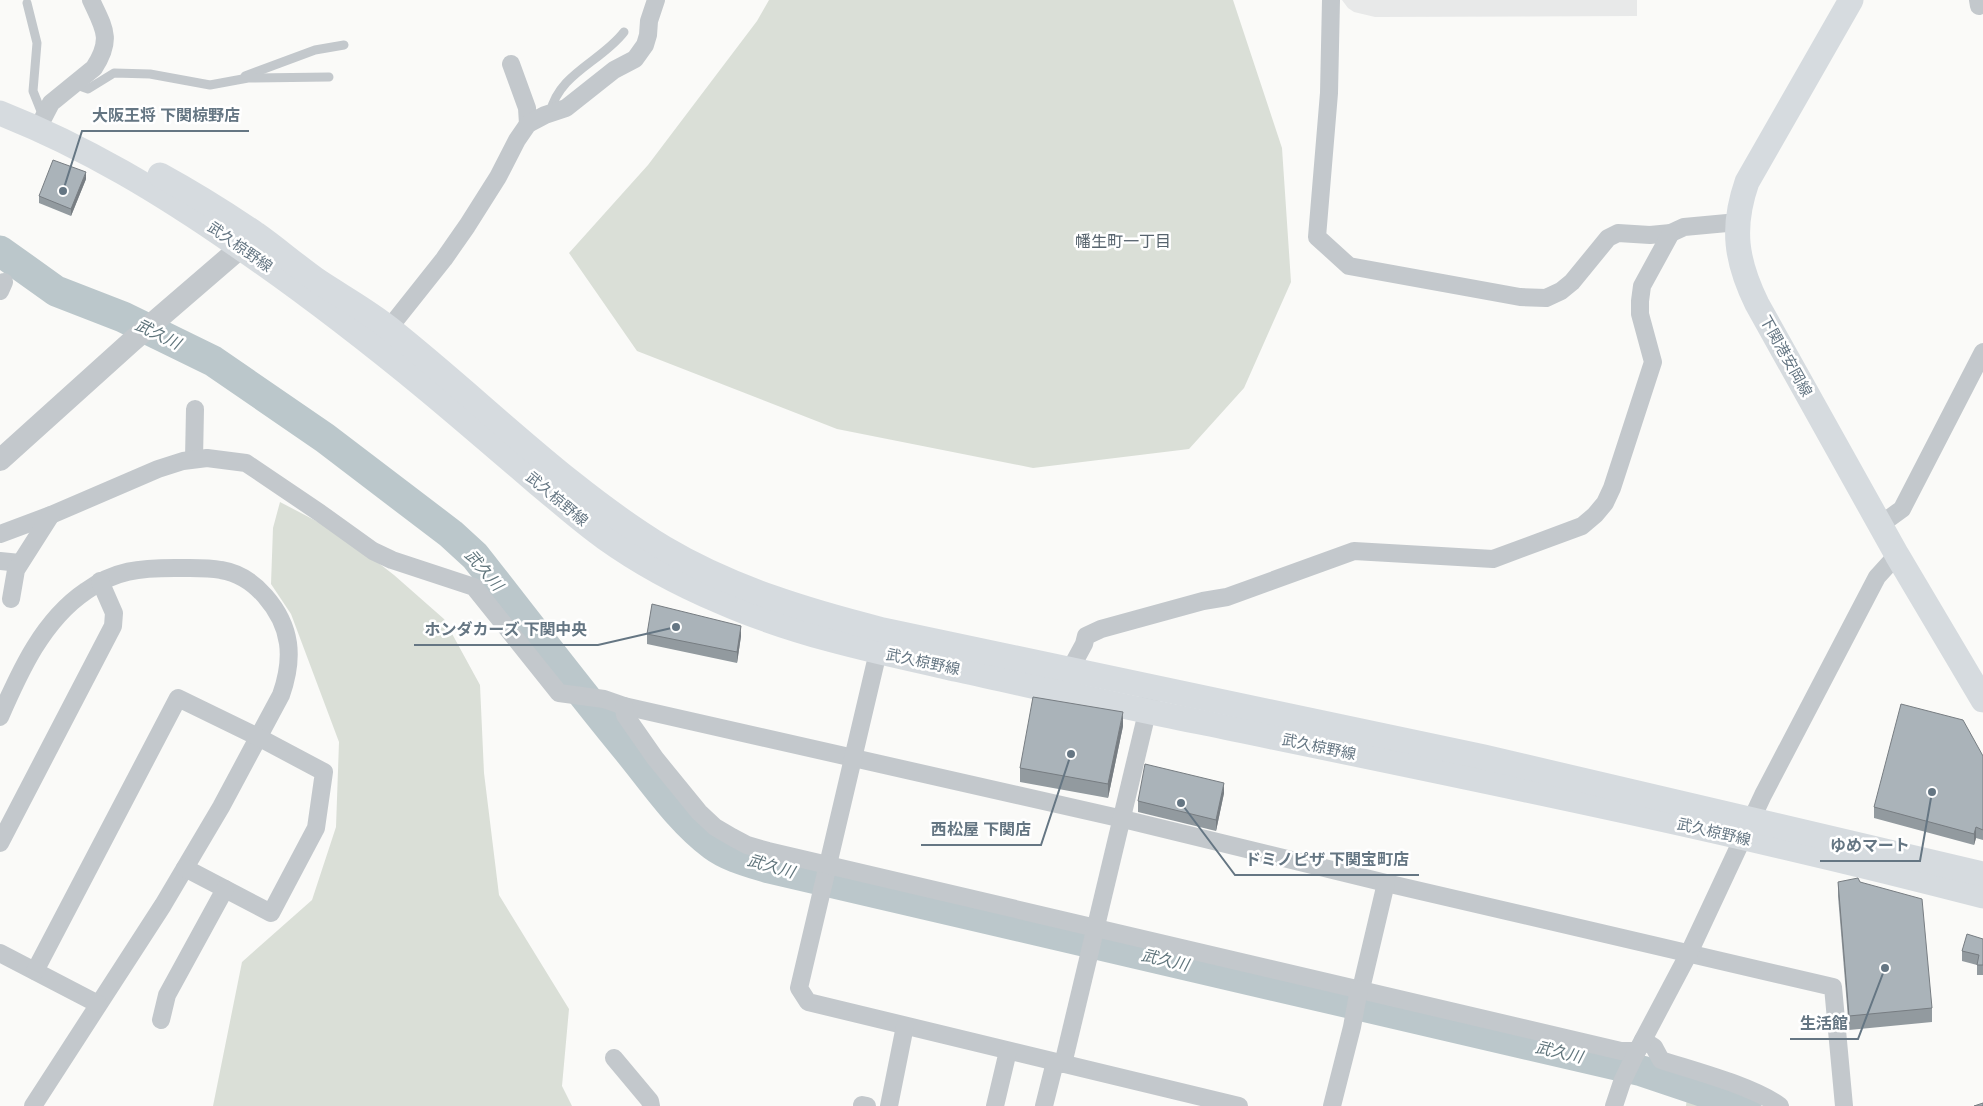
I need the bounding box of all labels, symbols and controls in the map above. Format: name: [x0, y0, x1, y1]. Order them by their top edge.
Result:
callout: 大阪王将 下関椋野店: [82, 100, 249, 131]
text: 大阪王将 下関椋野店: [92, 106, 240, 125]
street label: 武久椋野線: [204, 218, 276, 276]
district label: 幡生町一丁目: [1075, 232, 1171, 251]
street label: 下関港安岡線: [1756, 312, 1816, 400]
water label: 武久川: [132, 315, 186, 354]
street label: 武久椋野線: [522, 468, 592, 530]
water label: 武久川: [461, 546, 508, 596]
callout: ホンダカーズ 下関中央: [414, 614, 598, 645]
text: ホンダカーズ 下関中央: [424, 620, 588, 639]
street label: 武久椋野線: [884, 645, 962, 679]
street label: 武久椋野線: [1280, 730, 1358, 764]
callout: 西松屋 下関店: [921, 814, 1041, 845]
street label: 武久椋野線: [1675, 815, 1753, 849]
text: 西松屋 下関店: [931, 820, 1031, 839]
callout: ゆめマート: [1820, 830, 1920, 861]
text: ゆめマート: [1830, 836, 1910, 855]
callout: ドミノピザ 下関宝町店: [1235, 844, 1419, 875]
water label: 武久川: [745, 850, 799, 882]
text: ドミノピザ 下関宝町店: [1245, 850, 1409, 869]
water label: 武久川: [1139, 945, 1192, 975]
callout: 生活館: [1790, 1008, 1858, 1039]
text: 生活館: [1800, 1014, 1848, 1033]
water label: 武久川: [1533, 1037, 1586, 1067]

